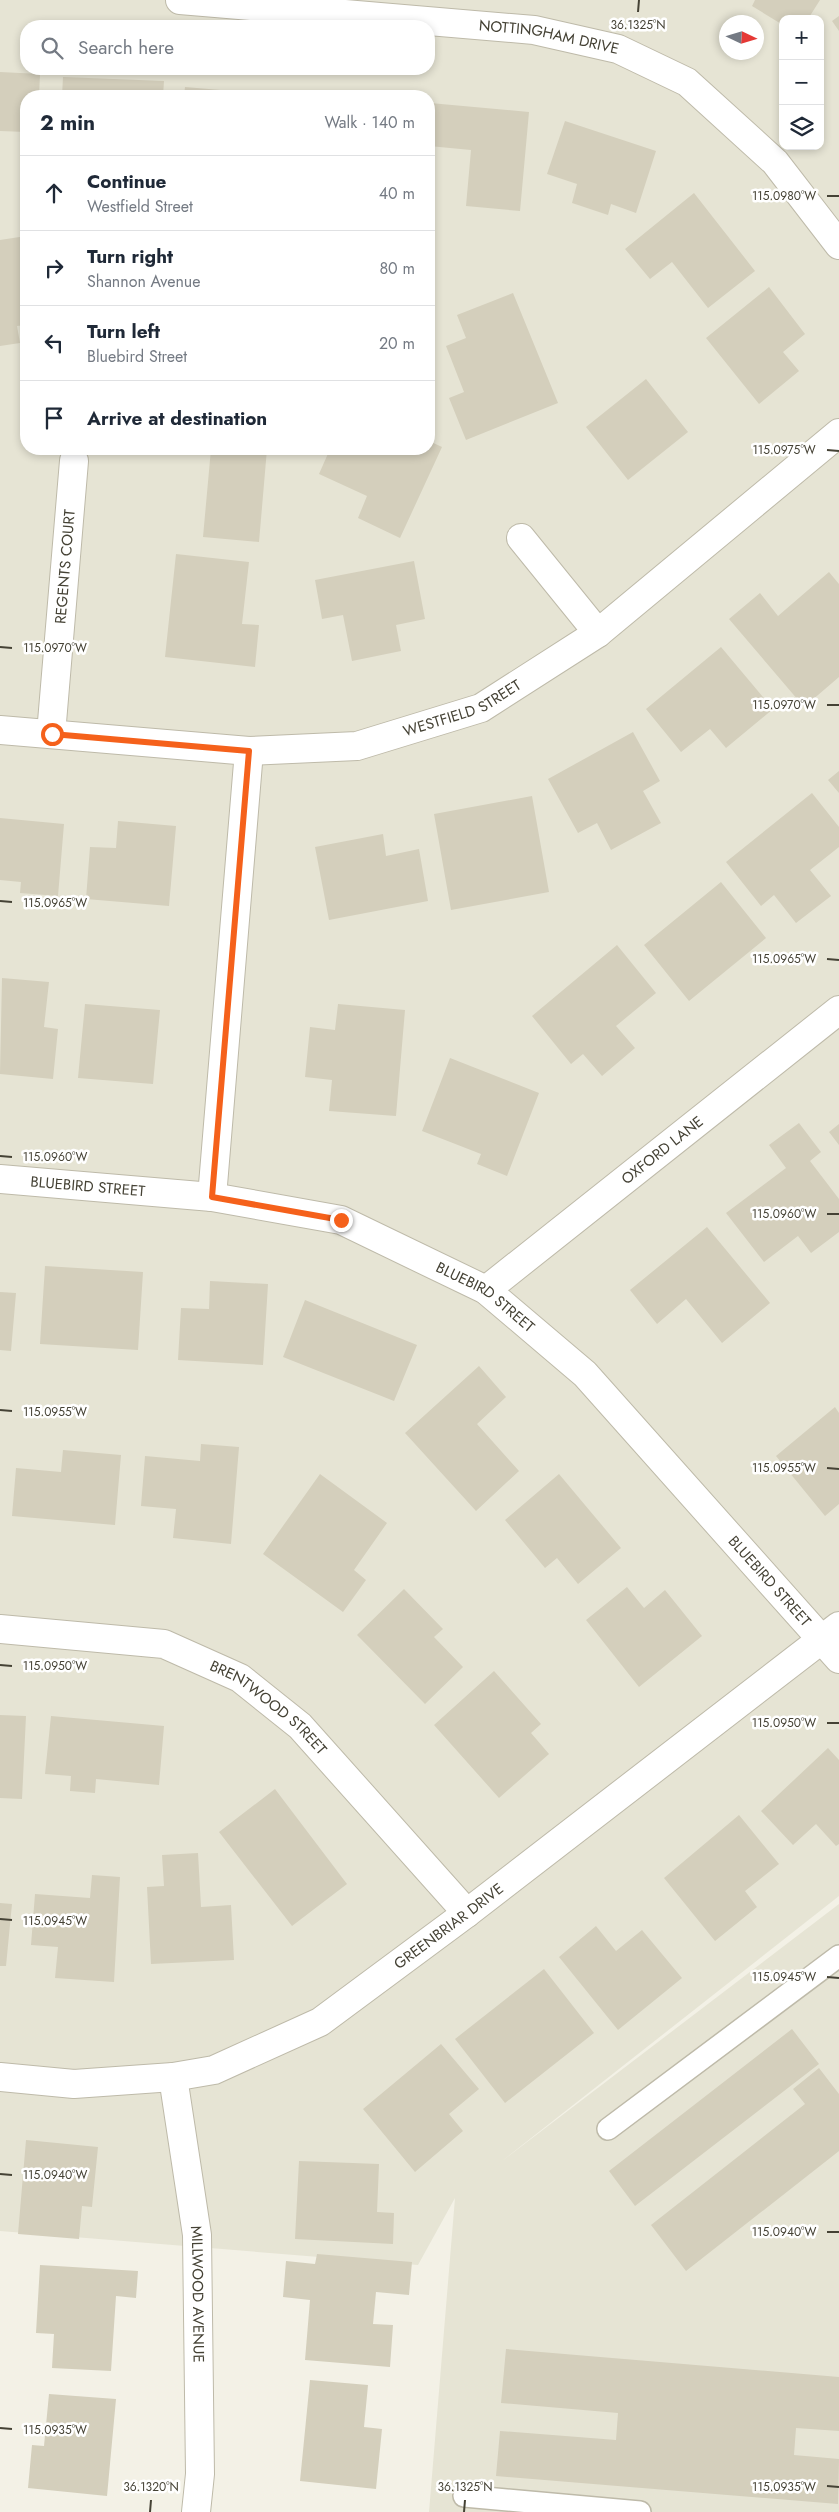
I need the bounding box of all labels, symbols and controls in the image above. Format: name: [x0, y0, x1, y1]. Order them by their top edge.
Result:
street label: NOTTINGHAM DRIVE: [478, 14, 621, 60]
north arrow: [719, 15, 764, 60]
map controls: [779, 15, 824, 150]
button: +: [779, 15, 824, 60]
text: 36.1325°N: [610, 16, 666, 34]
search box: [20, 20, 435, 75]
icon: search: [38, 34, 66, 62]
text: Search here: [78, 34, 174, 61]
button: −: [779, 60, 824, 105]
button: layers: [779, 105, 824, 150]
text: 2 min: [40, 108, 95, 138]
text: Walk · 140 m: [325, 111, 415, 134]
text: Continue: [87, 168, 166, 195]
icon: ahead: [40, 179, 68, 207]
text: 40 m: [379, 182, 415, 205]
text: 115.0980°W: [752, 187, 816, 205]
text: Westfield Street: [87, 195, 193, 218]
text: Turn right: [87, 243, 173, 270]
icon: right: [40, 254, 68, 282]
text: 80 m: [379, 257, 415, 280]
text: Shannon Avenue: [87, 270, 200, 293]
text: Turn left: [87, 318, 160, 345]
icon: left: [40, 329, 68, 357]
text: 20 m: [379, 332, 415, 355]
text: Bluebird Street: [87, 345, 187, 368]
icon: arrive: [40, 404, 68, 432]
text: Arrive at destination: [87, 405, 267, 432]
text: 115.0975°W: [752, 441, 816, 459]
street label: REGENTS COURT: [49, 508, 81, 625]
text: 115.0970°W: [23, 639, 87, 657]
street label: WESTFIELD STREET: [400, 674, 525, 742]
text: 115.0970°W: [752, 696, 816, 714]
route start: [41, 723, 64, 746]
text: 115.0965°W: [23, 894, 87, 912]
text: 115.0965°W: [752, 950, 816, 968]
street label: OXFORD LANE: [617, 1111, 708, 1190]
text: 115.0960°W: [23, 1148, 87, 1166]
street label: BLUEBIRD STREET: [29, 1171, 146, 1202]
text: 115.0960°W: [752, 1205, 816, 1223]
route end: [330, 1209, 353, 1232]
street label: BLUEBIRD STREET: [432, 1256, 539, 1338]
text: 115.0955°W: [23, 1403, 87, 1421]
text: 115.0955°W: [752, 1459, 816, 1477]
street label: BLUEBIRD STREET: [723, 1531, 816, 1631]
street label: BRENTWOOD STREET: [206, 1655, 332, 1760]
text: 115.0950°W: [23, 1657, 87, 1675]
text: 115.0950°W: [752, 1714, 816, 1732]
street label: GREENBRIAR DRIVE: [389, 1878, 508, 1975]
text: 115.0945°W: [23, 1912, 87, 1930]
text: 115.0945°W: [752, 1968, 816, 1986]
text: 115.0940°W: [23, 2166, 87, 2184]
text: 115.0940°W: [752, 2223, 816, 2241]
street label: MILLWOOD AVENUE: [185, 2224, 210, 2363]
text: 115.0935°W: [23, 2421, 87, 2439]
text: 36.1320°N: [123, 2478, 179, 2496]
text: 36.1325°N: [437, 2478, 493, 2496]
text: 115.0935°W: [752, 2478, 816, 2496]

